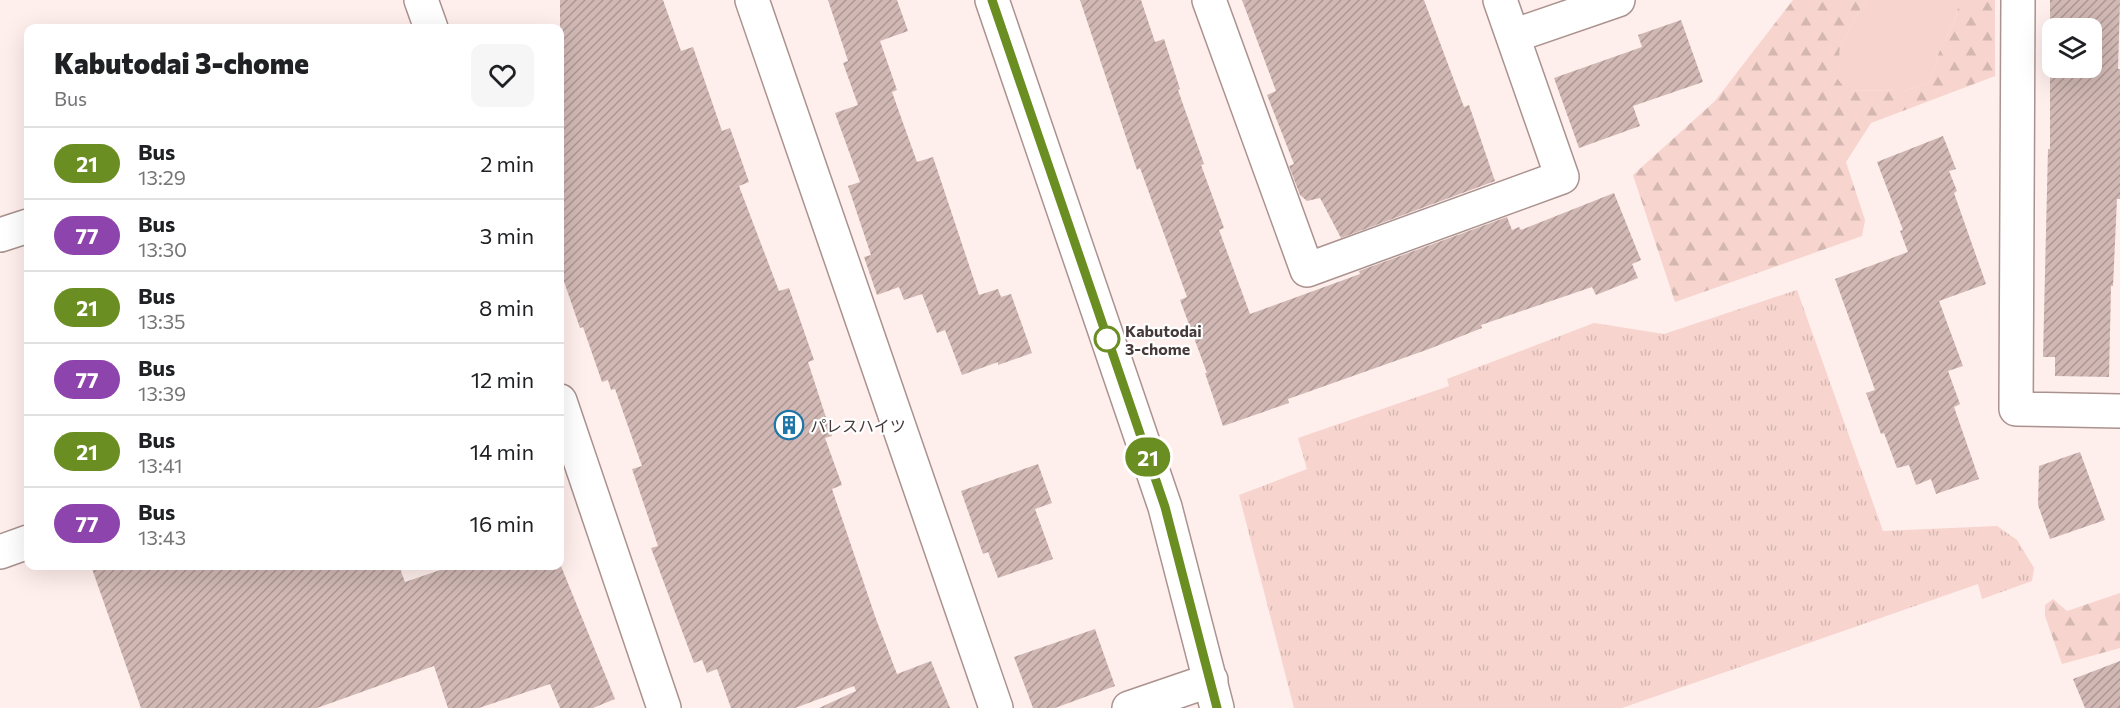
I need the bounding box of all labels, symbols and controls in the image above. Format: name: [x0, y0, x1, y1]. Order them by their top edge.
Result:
map controls: [2042, 18, 2102, 78]
button: layers: [2042, 18, 2102, 78]
button: heart: [471, 44, 534, 107]
text: Kabutodai 3-chome: [54, 46, 309, 80]
text: Bus: [54, 86, 87, 110]
text: Bus: [138, 138, 175, 165]
text: 2 min: [480, 150, 534, 177]
text: 21: [76, 151, 98, 176]
text: 13:29: [138, 165, 186, 189]
text: Bus: [138, 210, 175, 237]
text: 3 min: [480, 222, 534, 249]
text: 77: [75, 223, 99, 248]
text: 13:30: [138, 237, 187, 261]
text: Bus: [138, 282, 175, 309]
text: 8 min: [479, 294, 534, 321]
text: 21: [76, 295, 98, 320]
text: 13:35: [138, 309, 186, 333]
place label: Kabutodai 3-chome: [1125, 321, 1202, 358]
marker: Kabutodai 3-chome: [1094, 326, 1120, 352]
text: Bus: [138, 354, 175, 381]
text: 12 min: [471, 366, 534, 393]
text: 77: [75, 367, 99, 392]
text: 13:39: [138, 381, 186, 405]
building icon: パレスハイツ: [773, 409, 805, 441]
place label: パレスハイツ: [810, 416, 906, 435]
text: Bus: [138, 426, 175, 453]
text: 14 min: [470, 438, 534, 465]
line badge: 21: [1121, 438, 1175, 476]
text: 21: [76, 439, 98, 464]
text: 21: [1137, 445, 1159, 470]
text: 13:41: [138, 453, 183, 477]
text: Bus: [138, 498, 175, 525]
text: 16 min: [470, 510, 534, 537]
text: 77: [75, 511, 99, 536]
text: 13:43: [138, 525, 186, 549]

